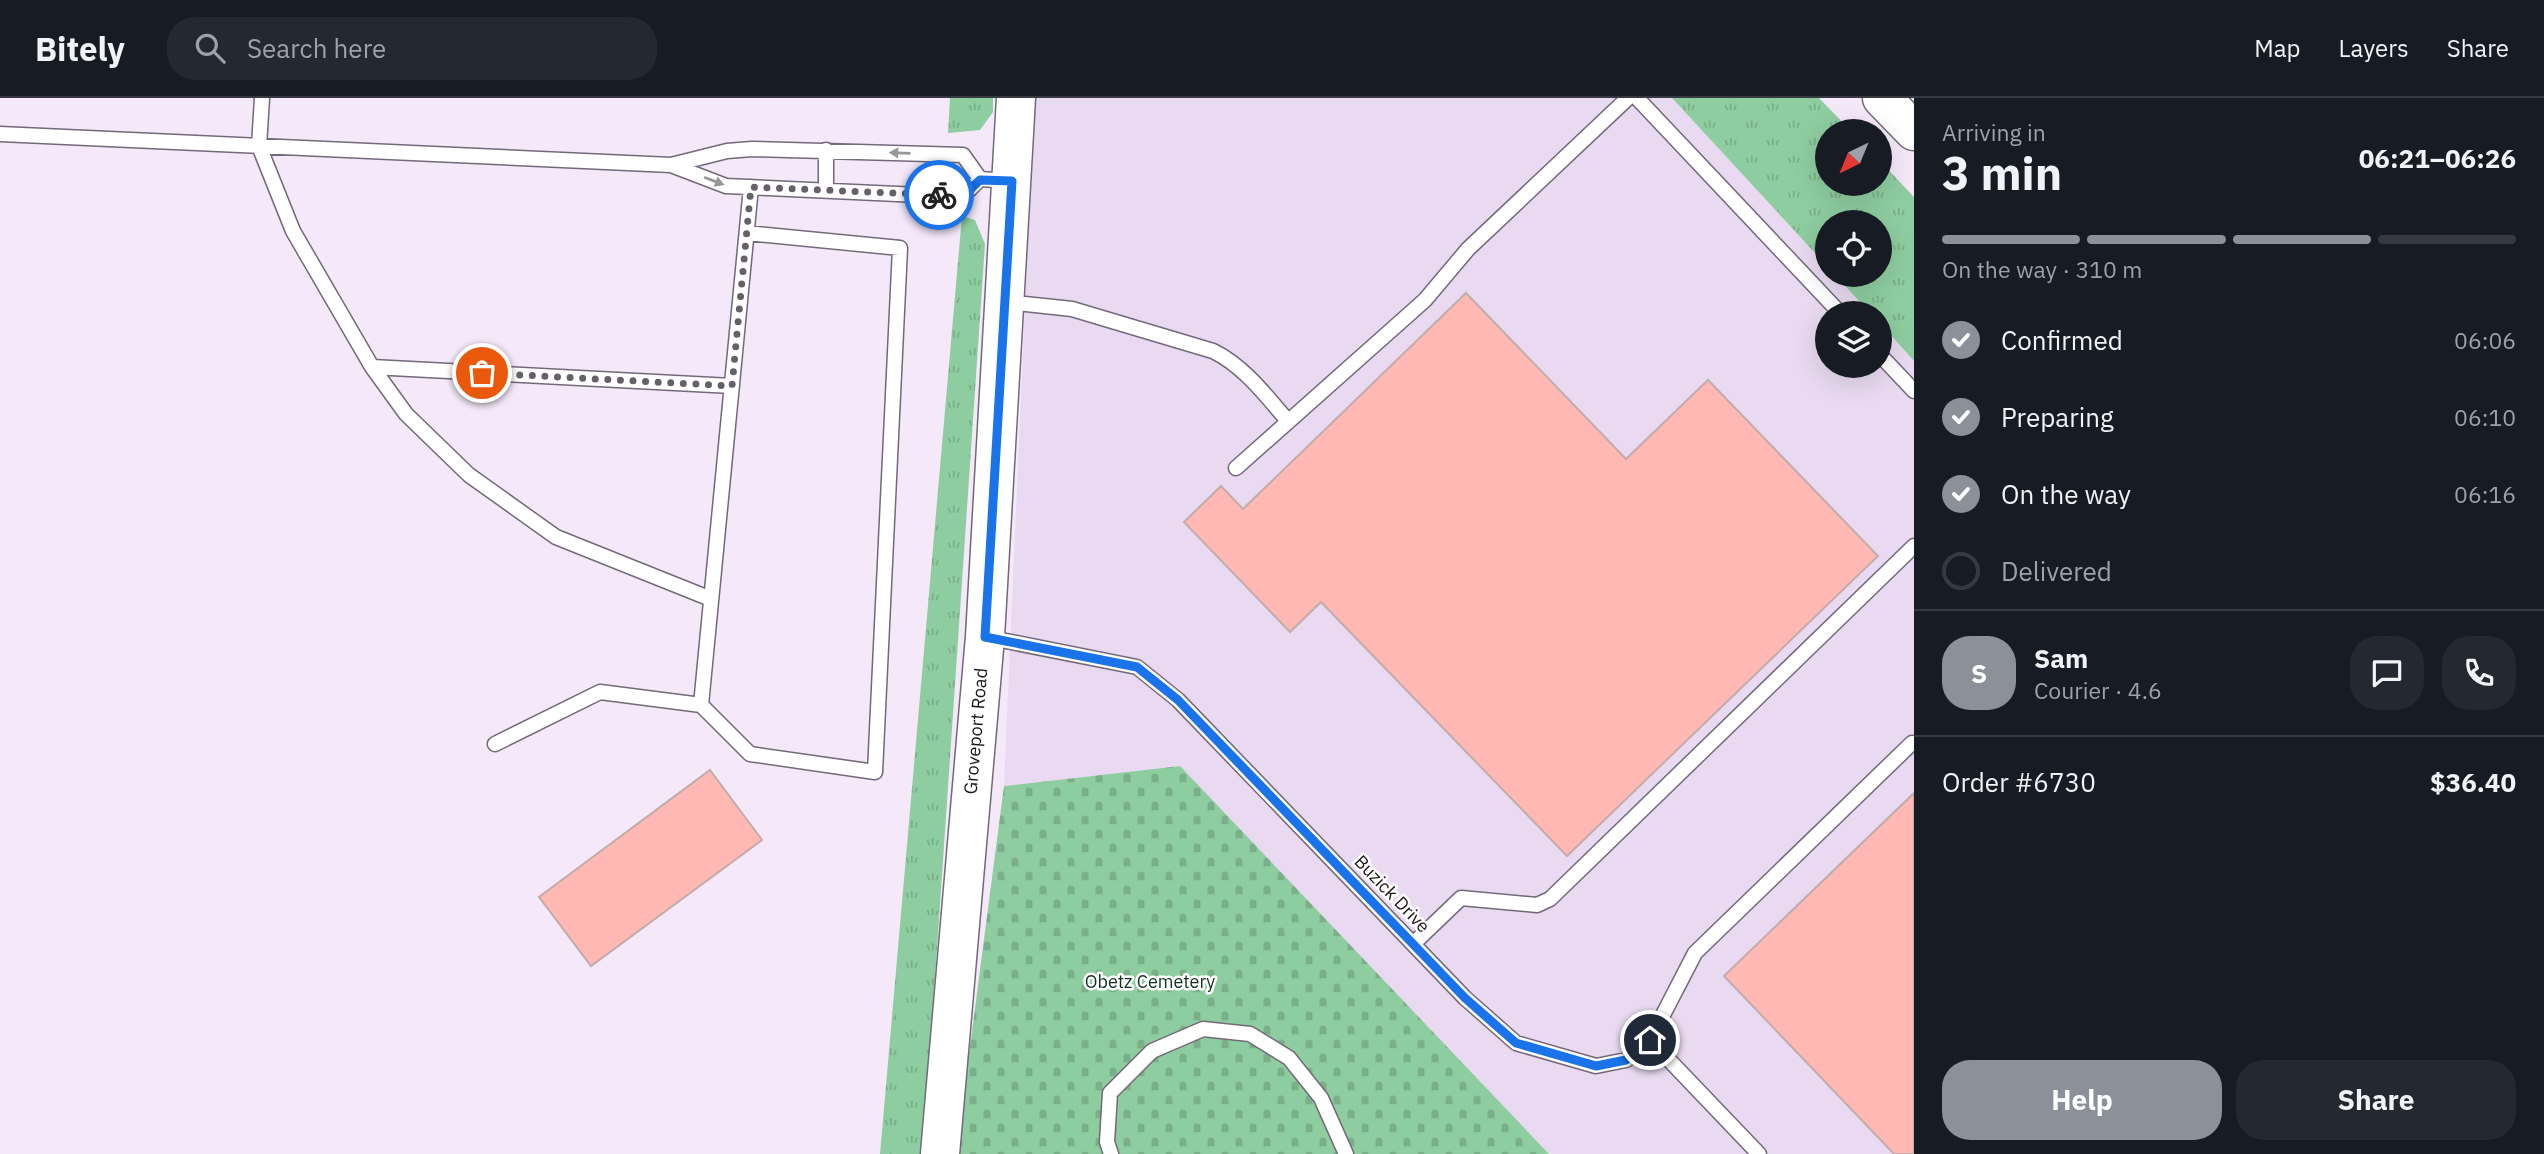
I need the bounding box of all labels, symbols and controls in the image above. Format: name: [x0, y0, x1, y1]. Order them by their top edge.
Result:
search box: [167, 17, 657, 80]
text: Bitely: [35, 27, 125, 70]
icon: search: [191, 29, 229, 67]
text: Search here: [247, 31, 386, 65]
text: Map: [2254, 32, 2301, 64]
text: Layers: [2339, 32, 2409, 64]
text: Share: [2447, 32, 2509, 64]
text: Arriving in: [1942, 117, 2046, 147]
north arrow: [1815, 119, 1892, 196]
map controls: [1815, 119, 1892, 378]
text: 06:21–06:26: [2359, 141, 2516, 175]
text: 3 min: [1942, 143, 2062, 203]
one-way arrow: [889, 147, 911, 159]
courier: [904, 160, 974, 230]
one-way arrow: [704, 176, 725, 187]
icon: bike: [920, 176, 958, 214]
button: locate: [1815, 210, 1892, 287]
text: On the way · 310 m: [1942, 254, 2142, 284]
button: layers: [1815, 301, 1892, 378]
icon: check: [1942, 321, 1980, 359]
text: Confirmed: [2001, 323, 2123, 357]
text: 06:06: [2454, 325, 2516, 355]
pin: [452, 343, 512, 403]
icon: bag: [463, 354, 501, 392]
icon: check: [1942, 398, 1980, 436]
text: Preparing: [2001, 400, 2114, 434]
text: 06:10: [2454, 402, 2516, 432]
icon: check: [1942, 475, 1980, 513]
text: On the way: [2001, 477, 2131, 511]
text: 06:16: [2454, 479, 2516, 509]
text: Delivered: [2001, 554, 2112, 588]
button: chat: [2350, 636, 2424, 710]
button: phone: [2442, 636, 2516, 710]
text: Sam: [2034, 641, 2088, 675]
text: S: [1971, 656, 1987, 690]
street label: Groveport Road: [959, 667, 992, 795]
text: Courier · 4.6: [2034, 675, 2162, 705]
text: Order #6730: [1942, 765, 2096, 799]
text: $36.40: [2430, 765, 2516, 799]
street label: Buzick Drive: [1350, 850, 1435, 937]
park label: Obetz Cemetery: [1085, 970, 1215, 993]
pin: [1620, 1010, 1680, 1070]
icon: home: [1631, 1021, 1669, 1059]
button: Help: [1942, 1060, 2222, 1140]
button: Share: [2236, 1060, 2516, 1140]

